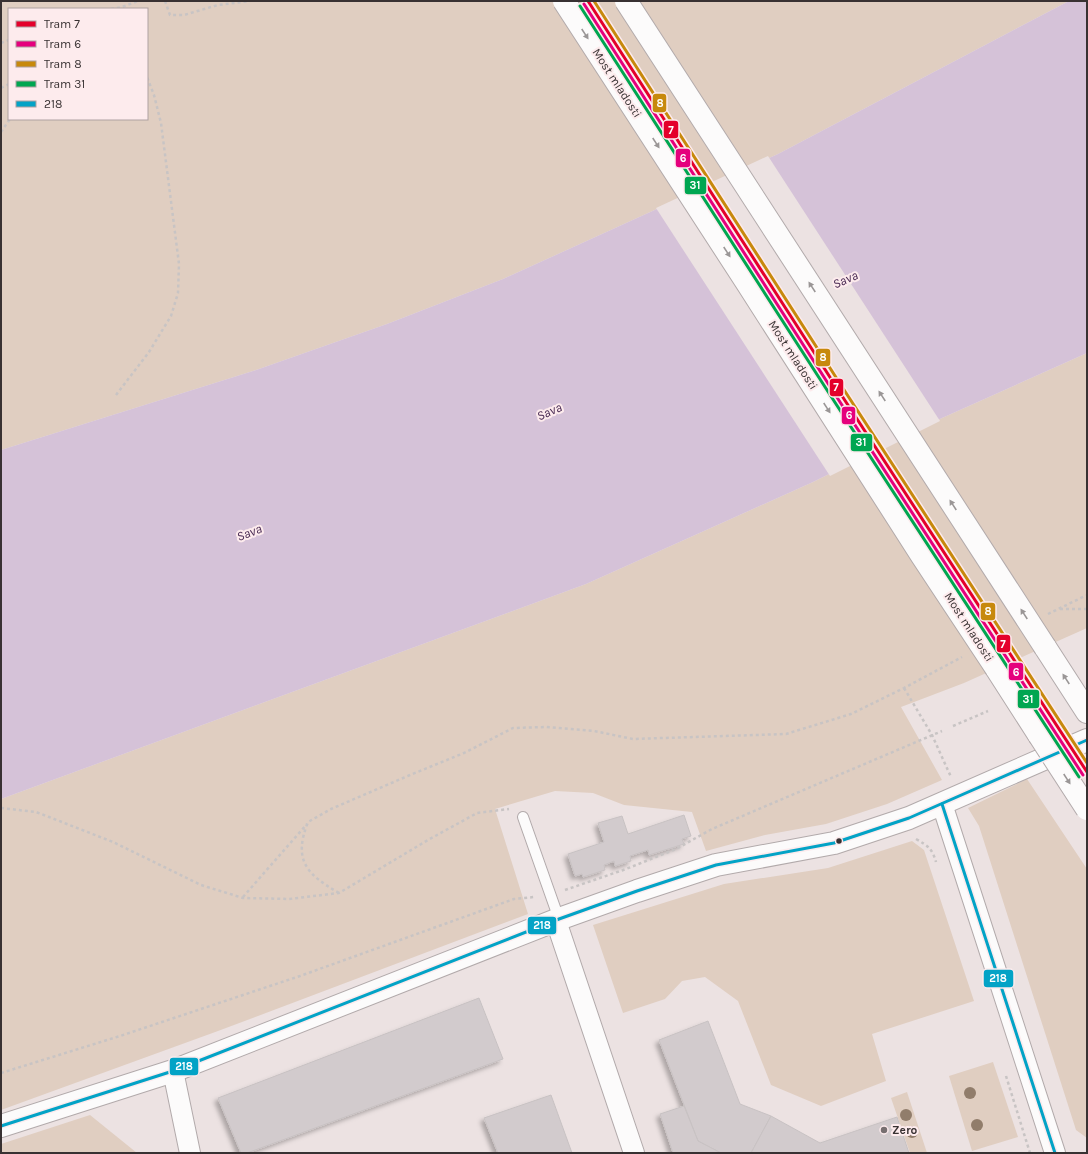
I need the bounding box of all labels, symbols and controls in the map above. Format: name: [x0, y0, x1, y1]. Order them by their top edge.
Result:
legend: [8, 8, 148, 120]
text: Tram 7: [44, 17, 80, 31]
one-way arrow: [581, 29, 589, 39]
text: Tram 6: [44, 37, 81, 51]
street label: Most mladosti: [589, 46, 645, 120]
text: Tram 8: [44, 57, 82, 71]
text: Tram 31: [44, 77, 85, 91]
line badge: 8: [652, 93, 667, 113]
text: 218: [44, 97, 62, 111]
text: 8: [656, 97, 664, 110]
line badge: 7: [663, 120, 679, 139]
text: 7: [668, 124, 674, 137]
one-way arrow: [652, 138, 660, 148]
line badge: 6: [675, 148, 691, 168]
text: 6: [680, 152, 687, 165]
line badge: 31: [684, 176, 707, 195]
text: 31: [690, 179, 700, 192]
one-way arrow: [723, 246, 730, 258]
water label: Sava: [830, 267, 861, 292]
one-way arrow: [808, 281, 815, 293]
street label: Most mladosti: [765, 318, 821, 392]
line badge: 8: [815, 348, 831, 367]
text: 8: [819, 351, 827, 364]
line badge: 7: [829, 378, 844, 397]
text: 7: [833, 381, 839, 394]
one-way arrow: [879, 390, 886, 402]
water label: Sava: [534, 399, 565, 424]
one-way arrow: [823, 403, 831, 413]
line badge: 6: [841, 406, 856, 425]
text: 6: [846, 409, 853, 422]
line badge: 31: [850, 433, 873, 452]
text: 31: [856, 436, 866, 449]
one-way arrow: [949, 500, 957, 510]
water label: Sava: [234, 521, 264, 544]
street label: Most mladosti: [941, 590, 997, 664]
line badge: 8: [980, 602, 996, 621]
text: 8: [984, 605, 992, 618]
one-way arrow: [1020, 608, 1027, 620]
line badge: 7: [996, 634, 1011, 653]
text: 7: [1000, 638, 1006, 651]
line badge: 6: [1008, 662, 1024, 681]
text: 6: [1013, 666, 1020, 679]
one-way arrow: [1062, 674, 1070, 684]
line badge: 31: [1017, 689, 1040, 709]
text: 31: [1023, 693, 1033, 706]
one-way arrow: [1064, 773, 1071, 785]
unlabelled marker: [834, 836, 844, 846]
line badge: 218: [527, 916, 557, 935]
text: 218: [533, 919, 551, 932]
line badge: 218: [983, 969, 1014, 988]
text: 218: [989, 972, 1007, 985]
line badge: 218: [169, 1057, 199, 1076]
text: 218: [175, 1060, 193, 1073]
place label: Zero: [892, 1123, 918, 1137]
marker: Zero: [879, 1125, 889, 1135]

